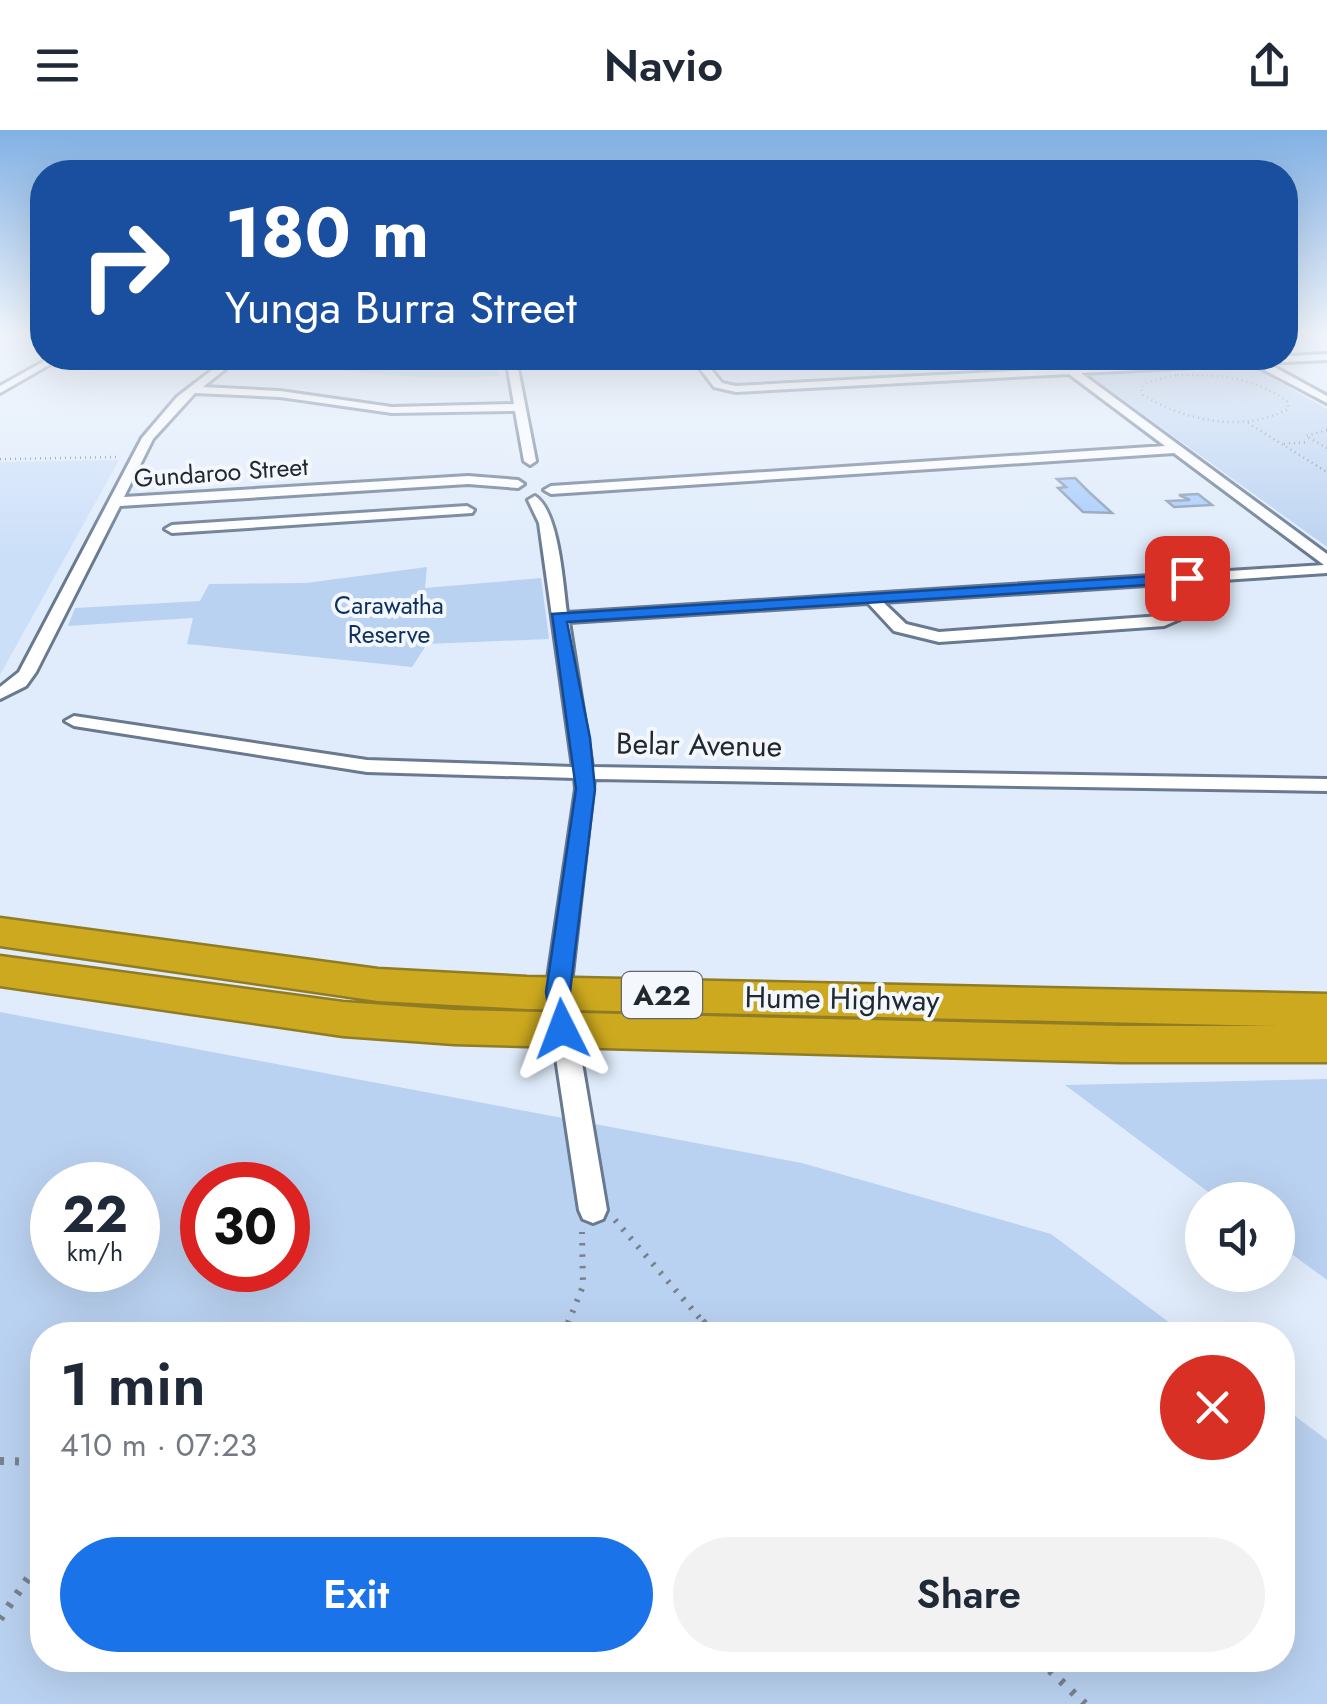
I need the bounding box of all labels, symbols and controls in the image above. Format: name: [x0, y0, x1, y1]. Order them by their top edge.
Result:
text: Navio: [604, 33, 723, 98]
icon: menu: [30, 38, 85, 93]
icon: share: [1242, 38, 1297, 93]
text: 180 m: [225, 182, 429, 283]
icon: right: [60, 200, 190, 330]
text: Yunga Burra Street: [225, 275, 577, 340]
street label: Gundaroo Street: [133, 448, 309, 496]
pin: [1145, 536, 1230, 621]
icon: arrive: [1160, 551, 1215, 606]
park label: Carawatha Reserve: [334, 587, 444, 652]
street label: Belar Avenue: [616, 722, 783, 767]
road number: A22: [622, 972, 702, 1018]
street label: Hume Highway: [744, 975, 941, 1022]
position arrow: [510, 977, 614, 1081]
speed limit sign: 30: [180, 1162, 310, 1292]
text: 22: [62, 1178, 128, 1251]
map controls: [1185, 1182, 1295, 1292]
button: sound: [1185, 1182, 1295, 1292]
text: km/h: [67, 1234, 123, 1270]
text: 1 min: [60, 1341, 206, 1428]
button: close: [1160, 1355, 1265, 1460]
text: 410 m · 07:23: [60, 1422, 257, 1468]
button: Exit: [60, 1537, 653, 1652]
button: Share: [673, 1537, 1265, 1652]

